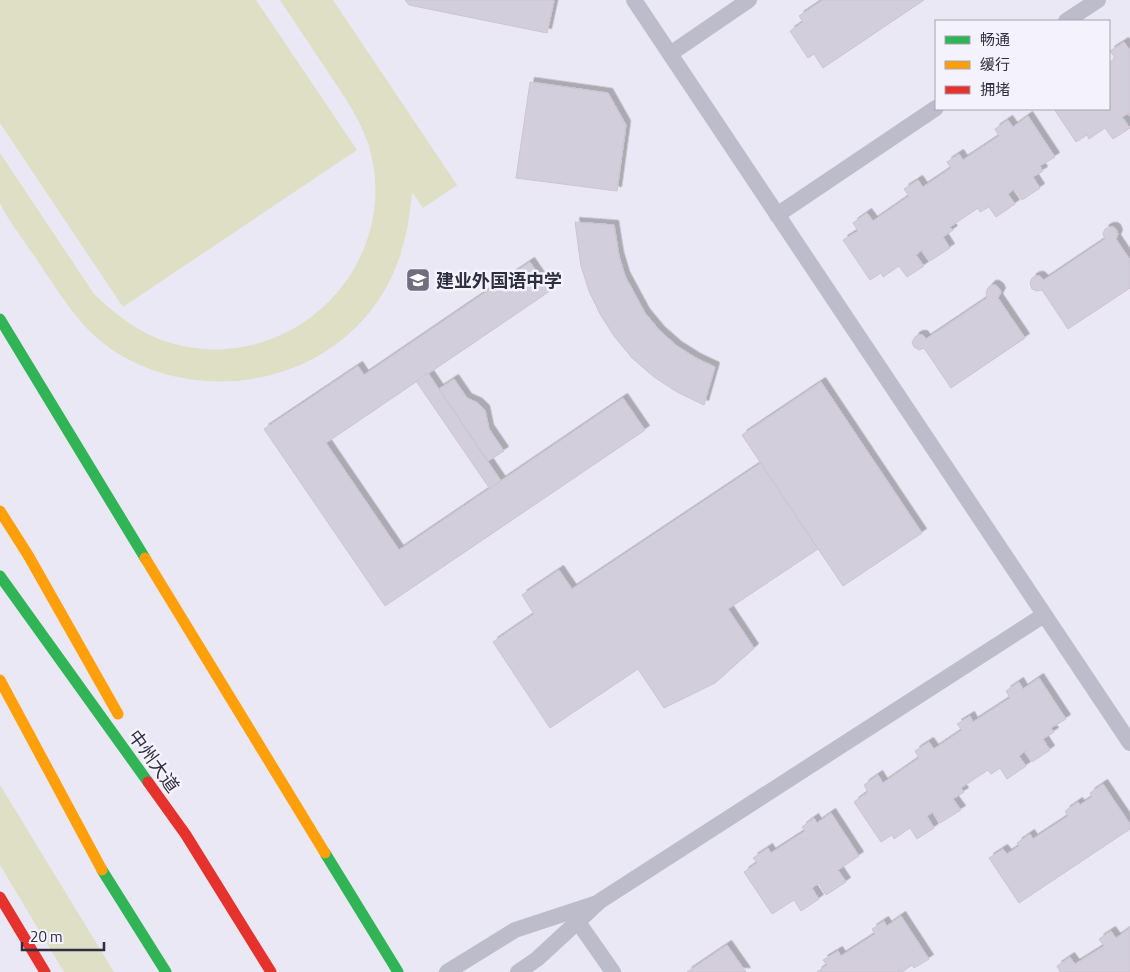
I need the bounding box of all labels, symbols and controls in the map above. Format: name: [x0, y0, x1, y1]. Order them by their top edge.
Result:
legend: [935, 20, 1110, 110]
text: 畅通: [980, 28, 1010, 51]
text: 缓行: [980, 53, 1010, 76]
text: 拥堵: [980, 78, 1010, 101]
school or university icon: 建业外国语中学: [405, 267, 431, 293]
place label: 建业外国语中学: [436, 267, 562, 294]
street label: 中州大道: [122, 724, 186, 798]
scale bar: [22, 920, 105, 952]
text: 20 m: [30, 925, 63, 948]

